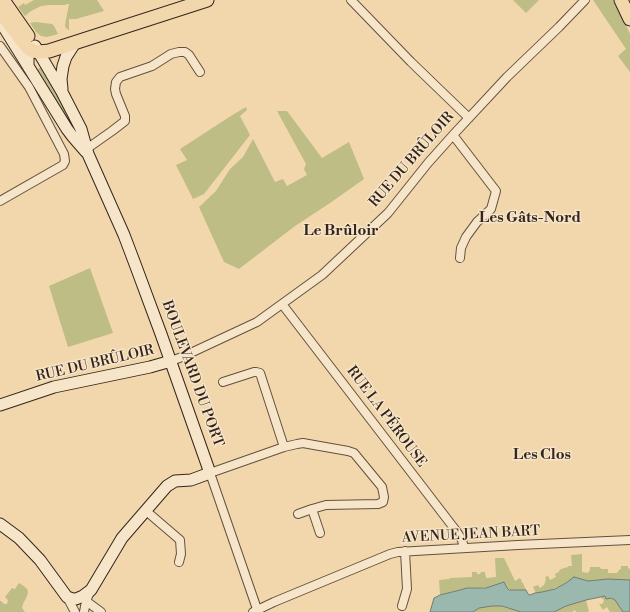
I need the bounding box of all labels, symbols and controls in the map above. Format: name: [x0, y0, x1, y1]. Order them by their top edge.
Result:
street label: RUE DU BRÛLOIR: [366, 109, 458, 211]
district label: Les Gâts-Nord: [479, 209, 581, 227]
district label: Le Brûloir: [303, 222, 379, 240]
street label: BOULEVARD DU PORT: [158, 299, 226, 449]
street label: RUE DU BRÛLOIR: [34, 342, 156, 386]
street label: RUE LA PÉROUSE: [343, 363, 429, 471]
district label: Les Clos: [513, 446, 571, 464]
street label: AVENUE JEAN BART: [401, 523, 541, 547]

